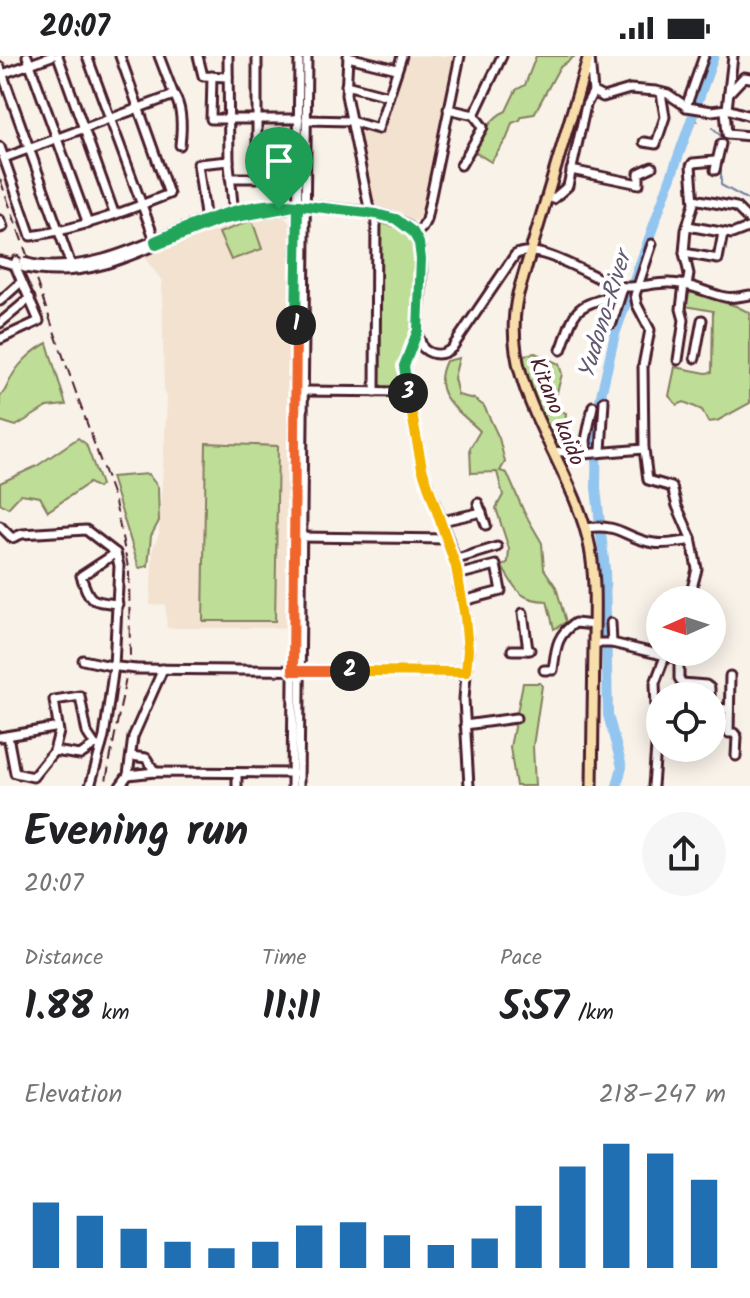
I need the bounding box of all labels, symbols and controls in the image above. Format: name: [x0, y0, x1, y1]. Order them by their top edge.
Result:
text: 20:07: [40, 4, 110, 52]
pin: [245, 127, 313, 209]
icon: arrive: [257, 139, 301, 183]
water label: Yudono-River: [568, 242, 645, 384]
pin: 1: [276, 305, 316, 345]
text: 1: [293, 307, 299, 342]
street label: Kitano kaido: [518, 352, 593, 472]
pin: 3: [388, 373, 428, 413]
text: 3: [402, 375, 414, 410]
north arrow: [646, 586, 726, 666]
map controls: [646, 586, 726, 762]
pin: 2: [330, 651, 370, 691]
text: 2: [344, 653, 356, 688]
button: locate: [646, 682, 726, 762]
text: Evening run: [24, 798, 248, 868]
button: share: [642, 812, 726, 896]
text: 20:07: [24, 863, 84, 905]
text: Distance: [24, 941, 103, 976]
text: Time: [262, 941, 306, 976]
text: Pace: [500, 941, 542, 976]
text: 1.88: [24, 976, 93, 1040]
text: 11:11: [262, 976, 320, 1040]
text: 5:57: [500, 976, 569, 1040]
text: km: [93, 996, 129, 1031]
text: /km: [569, 996, 614, 1031]
text: Elevation: [24, 1074, 122, 1116]
text: 218–247 m: [599, 1074, 726, 1116]

